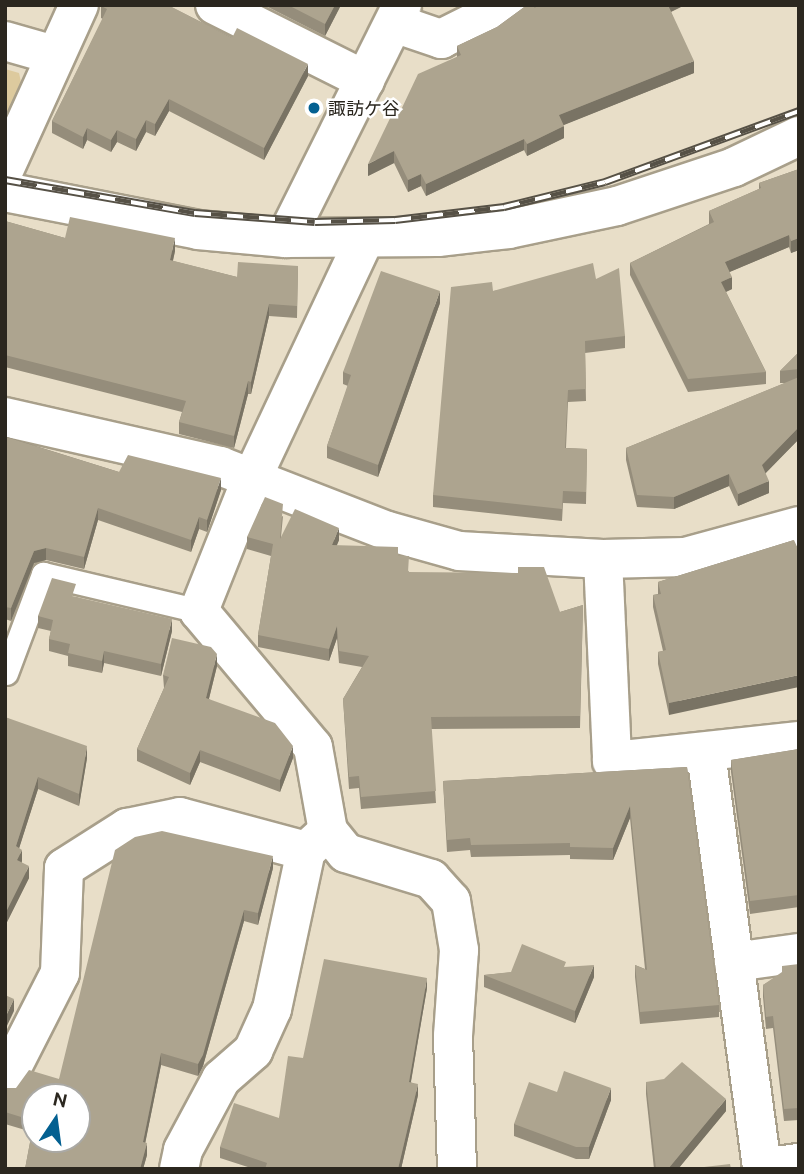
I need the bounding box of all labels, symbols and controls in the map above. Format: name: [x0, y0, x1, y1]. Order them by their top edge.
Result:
place label: 諏訪ケ谷: [328, 97, 400, 119]
marker: 諏訪ケ谷: [306, 100, 322, 116]
north arrow: [21, 1083, 91, 1153]
text: N: [51, 1087, 70, 1112]

